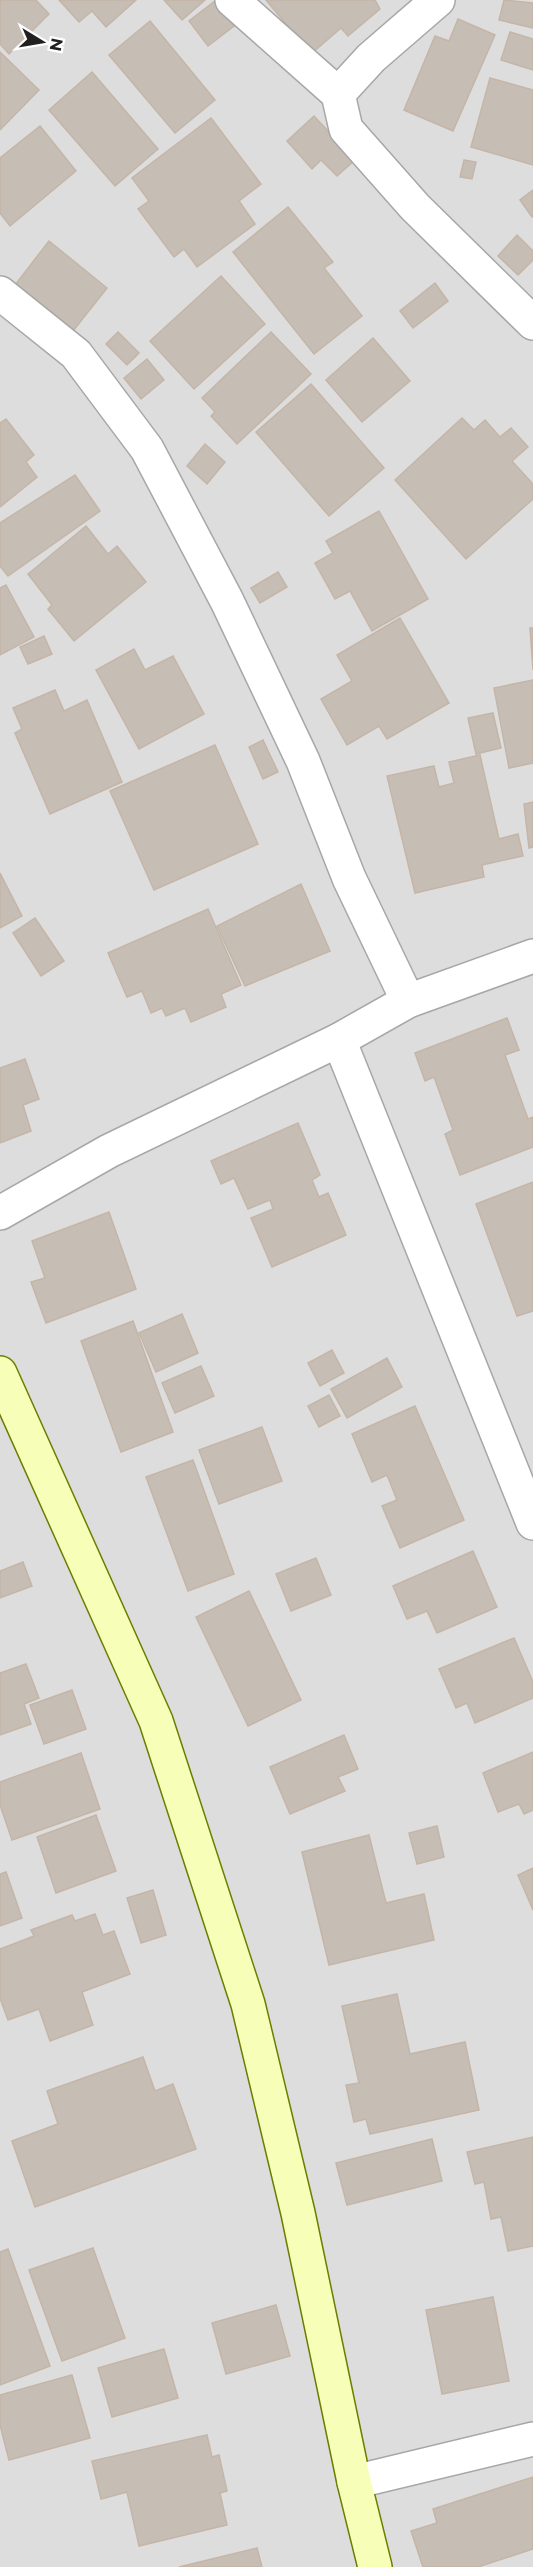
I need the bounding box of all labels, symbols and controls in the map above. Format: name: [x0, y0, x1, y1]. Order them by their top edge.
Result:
north arrow: [12, 12, 72, 72]
text: N: [46, 37, 67, 53]

